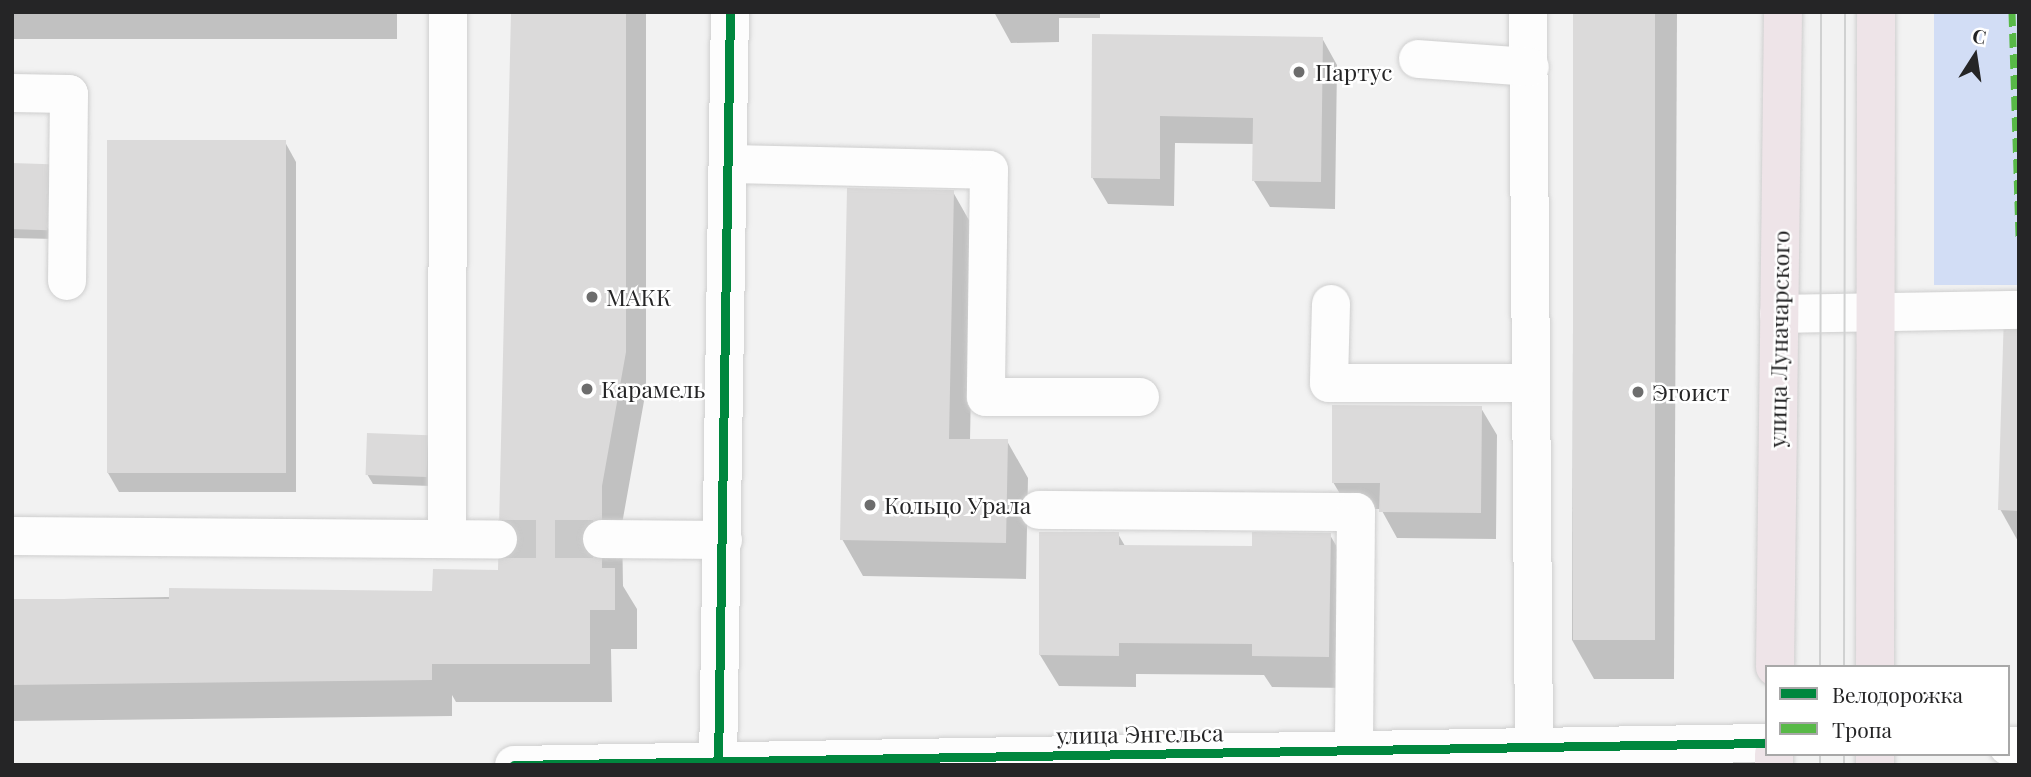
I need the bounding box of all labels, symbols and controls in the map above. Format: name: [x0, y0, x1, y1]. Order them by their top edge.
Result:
north arrow: [1940, 21, 2010, 91]
text: С: [1970, 21, 1989, 50]
place label: Партус: [1315, 58, 1392, 86]
marker: Партус: [1289, 62, 1309, 82]
street label: улица Луначарского: [1763, 230, 1795, 448]
place label: МАКК: [606, 283, 672, 311]
marker: МАКК: [584, 289, 600, 305]
place label: Карамель: [601, 375, 705, 403]
place label: Эгоист: [1652, 378, 1730, 406]
marker: Карамель: [579, 381, 595, 397]
marker: Эгоист: [1630, 384, 1646, 400]
place label: Кольцо Урала: [884, 491, 1031, 519]
marker: Кольцо Урала: [862, 497, 878, 513]
legend: [1765, 665, 2010, 756]
text: Велодорожка: [1832, 680, 1963, 708]
text: Тропа: [1832, 715, 1892, 743]
street label: улица Энгельса: [1056, 719, 1224, 749]

